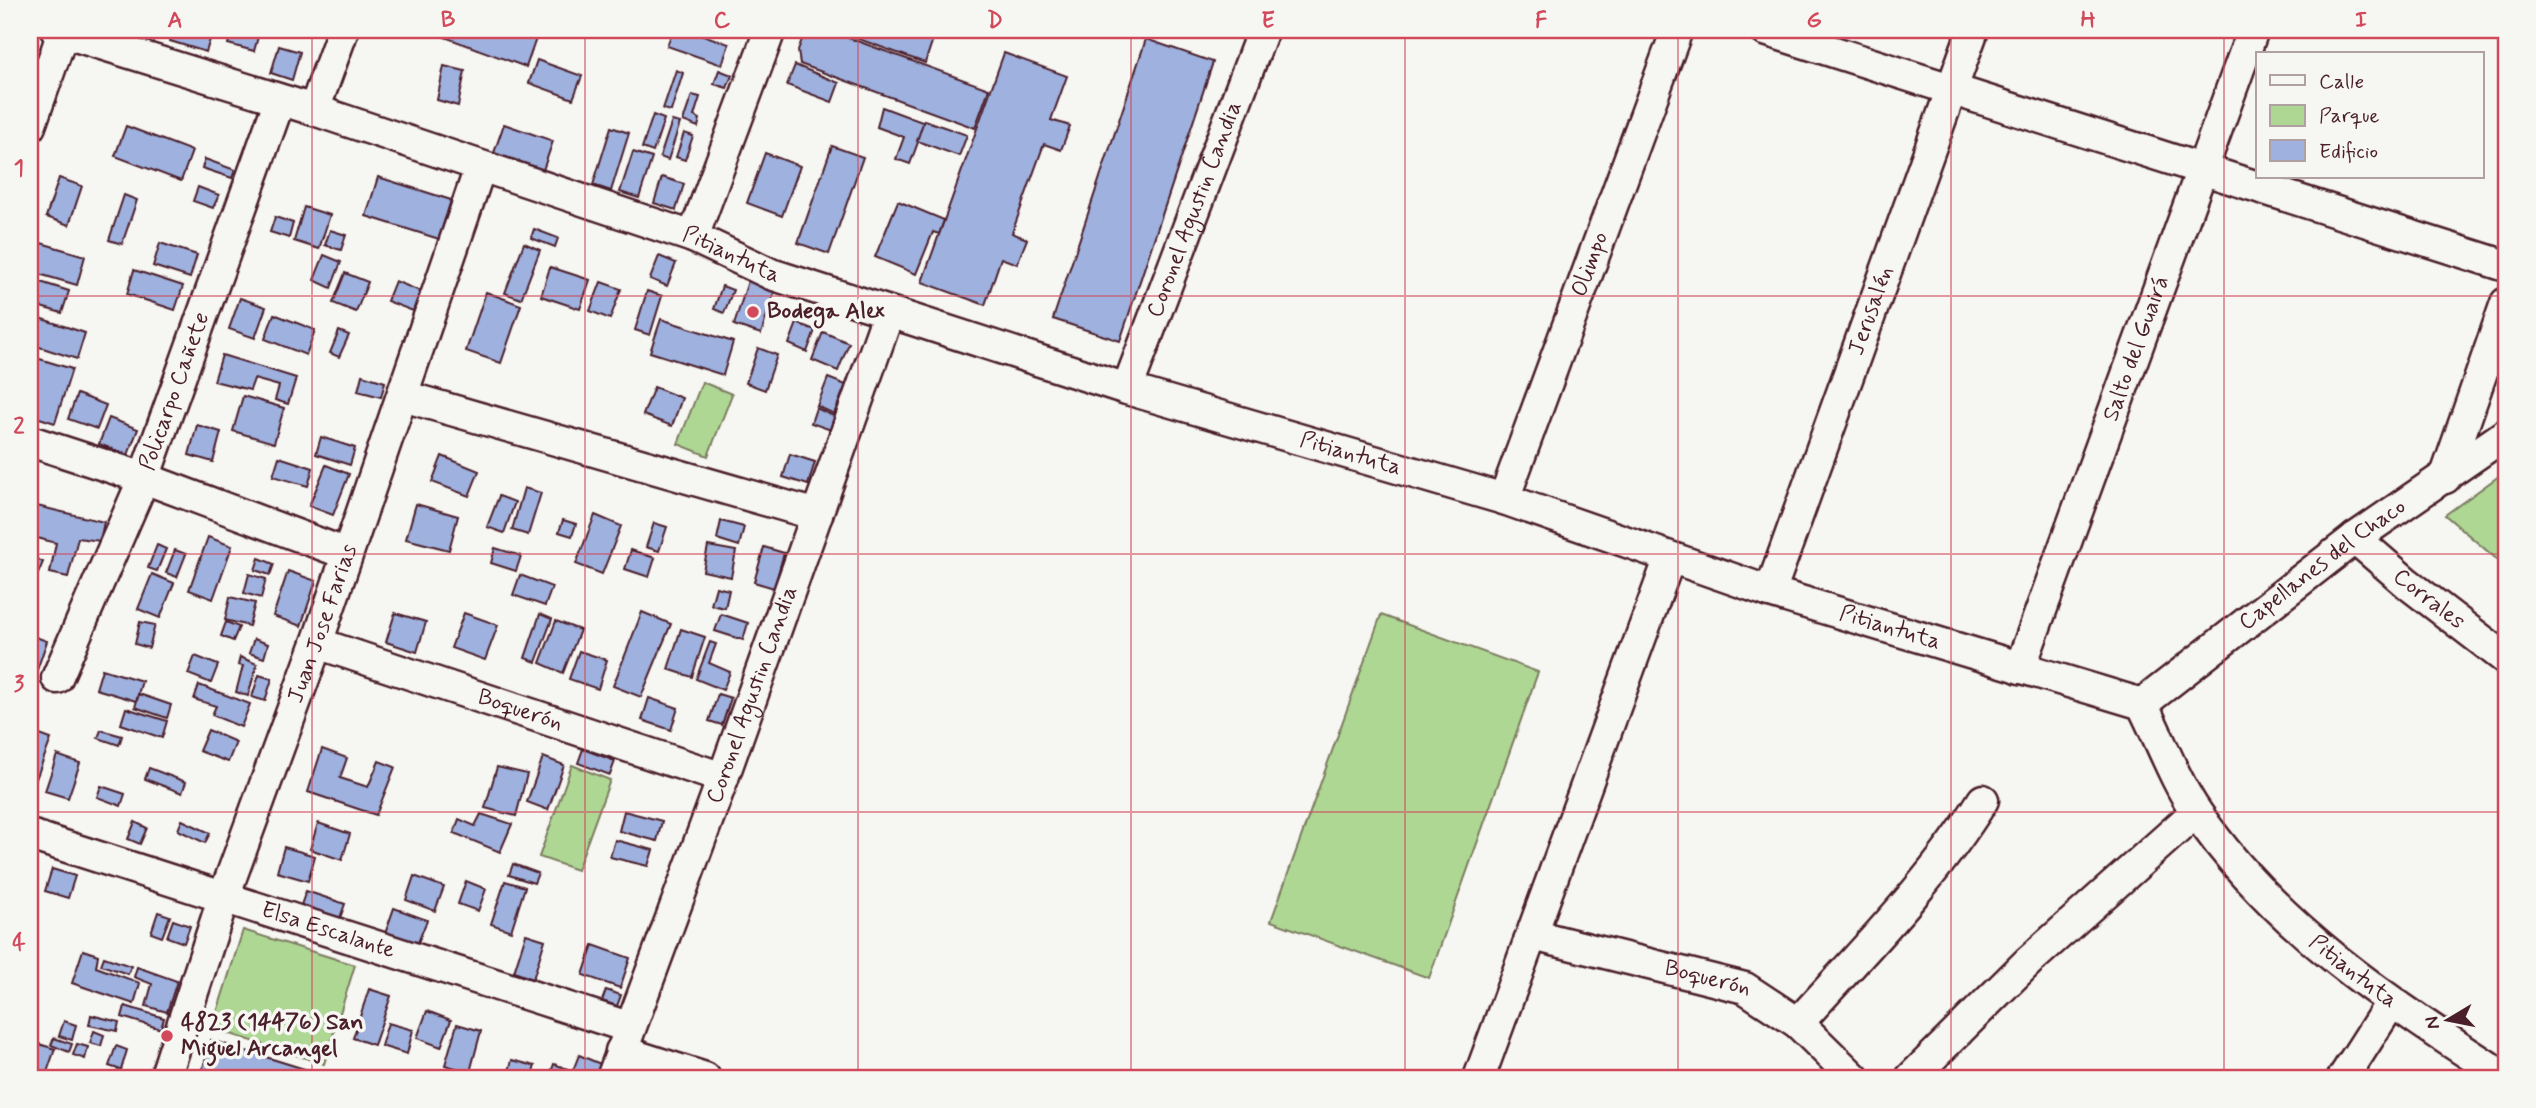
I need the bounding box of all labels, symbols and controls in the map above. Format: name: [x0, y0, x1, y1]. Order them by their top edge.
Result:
text: A: [167, 6, 183, 36]
text: B: [441, 6, 456, 36]
text: C: [714, 6, 731, 36]
text: D: [987, 6, 1003, 36]
text: E: [1261, 6, 1275, 36]
text: F: [1535, 6, 1547, 36]
text: G: [1806, 6, 1822, 36]
text: H: [2080, 6, 2096, 36]
text: I: [2355, 6, 2367, 36]
legend: [2256, 52, 2484, 178]
text: Calle: [2319, 68, 2364, 96]
street label: Coronel Agustin Candia: [1140, 97, 1250, 322]
text: Parque: [2319, 102, 2380, 130]
text: Edificio: [2319, 138, 2378, 166]
text: 1: [14, 154, 24, 184]
street label: Pitiantuta: [679, 220, 783, 291]
street label: Olimpo: [1565, 228, 1616, 301]
street label: Jerusalén: [1842, 262, 1901, 359]
street label: Salto del Guairá: [2096, 272, 2177, 425]
place label: Bodega Alex: [767, 297, 885, 329]
marker: Bodega Alex: [745, 304, 761, 320]
street label: Policarpo Cañete: [133, 308, 217, 475]
text: 2: [13, 412, 25, 442]
street label: Pitiantuta: [1296, 425, 1405, 483]
street label: Capellanes del Chaco: [2233, 492, 2412, 638]
street label: Juan Jose Farias: [281, 540, 365, 707]
street label: Corrales: [2386, 562, 2471, 637]
street label: Coronel Agustin Candia: [700, 582, 805, 808]
street label: Pitiantuta: [1836, 599, 1944, 658]
text: 3: [14, 670, 25, 700]
street label: Boquerón: [474, 682, 567, 739]
street label: Elsa Escalante: [257, 895, 399, 966]
text: 4: [12, 928, 26, 958]
street label: Pitiantuta: [2302, 928, 2403, 1015]
street label: Boquerón: [1661, 953, 1754, 1004]
north arrow: [2414, 986, 2484, 1056]
place label: 4823 (14476) San Miguel Arcangel: [181, 1008, 364, 1067]
text: N: [2419, 1014, 2446, 1031]
marker: 4823 (14476) San Miguel Arcangel: [159, 1028, 175, 1044]

